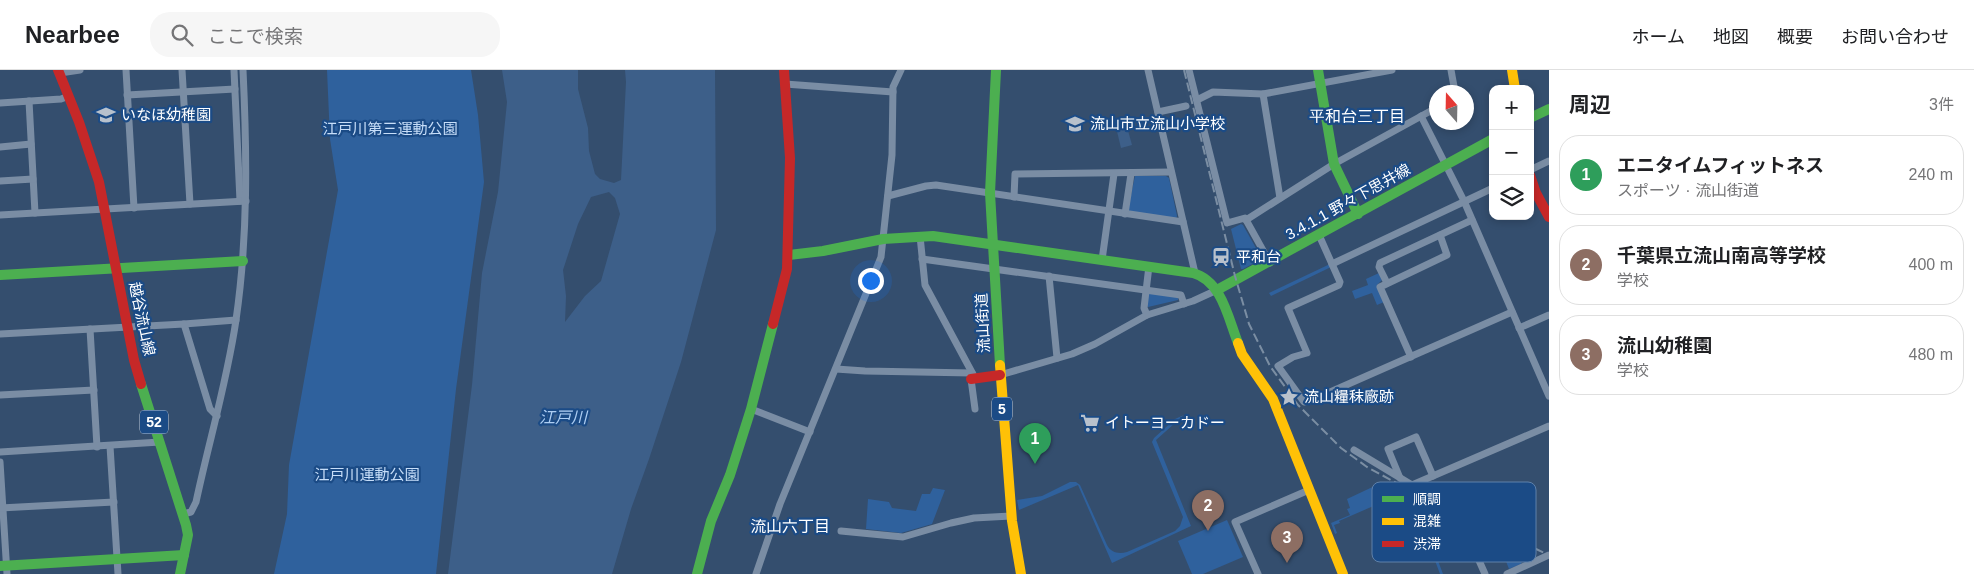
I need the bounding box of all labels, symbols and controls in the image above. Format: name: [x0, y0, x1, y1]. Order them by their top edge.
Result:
search box: [150, 12, 500, 57]
text: Nearbee: [25, 21, 120, 48]
icon: search: [168, 21, 196, 49]
text: ここで検索: [208, 26, 303, 47]
text: ホーム: [1632, 27, 1685, 47]
text: 地図: [1713, 27, 1749, 47]
text: 概要: [1777, 27, 1813, 47]
text: お問い合わせ: [1841, 27, 1949, 47]
north arrow: [1429, 85, 1474, 130]
map controls: [1489, 85, 1534, 220]
button: +: [1489, 85, 1534, 130]
text: 周辺: [1569, 93, 1611, 116]
text: 3件: [1929, 96, 1954, 113]
school or university icon: いなほ幼稚園: [95, 104, 117, 126]
place label: いなほ幼稚園: [121, 106, 211, 123]
district label: 平和台三丁目: [1309, 108, 1405, 125]
school or university icon: 流山市立流山小学校: [1064, 113, 1086, 135]
place label: 流山市立流山小学校: [1090, 115, 1225, 132]
park label: 江戸川第三運動公園: [322, 120, 458, 137]
button: −: [1489, 130, 1534, 175]
text: エニタイムフィットネス: [1617, 155, 1824, 176]
street label: 3.4.1.1 野々下思井線: [1282, 160, 1413, 243]
text: 1: [1582, 166, 1590, 183]
text: 240 m: [1909, 166, 1953, 183]
button: layers: [1489, 175, 1534, 220]
text: スポーツ · 流山街道: [1617, 182, 1759, 199]
text: 千葉県立流山南高等学校: [1617, 245, 1826, 266]
station icon: 平和台: [1210, 246, 1232, 268]
place label: 平和台: [1236, 248, 1281, 265]
text: 2: [1582, 256, 1590, 273]
text: 400 m: [1909, 256, 1953, 273]
your location: [858, 268, 884, 294]
text: 学校: [1617, 272, 1649, 289]
street label: 越谷流山線: [126, 279, 159, 357]
street label: 流山街道: [972, 293, 993, 353]
text: 流山幼稚園: [1617, 335, 1712, 356]
text: 3: [1582, 346, 1590, 363]
text: 480 m: [1909, 346, 1953, 363]
text: 学校: [1617, 362, 1649, 379]
place icon: 流山糧秣廠跡: [1278, 386, 1300, 408]
place label: 流山糧秣廠跡: [1304, 388, 1394, 405]
road number: 5: [992, 398, 1012, 420]
water label: 江戸川: [539, 409, 589, 426]
road number: 52: [140, 411, 168, 434]
supermarket icon: イトーヨーカドー: [1079, 412, 1101, 434]
place label: イトーヨーカドー: [1105, 414, 1225, 431]
pin: 1: [1019, 423, 1051, 464]
park label: 江戸川運動公園: [314, 466, 420, 483]
legend: [1372, 482, 1536, 562]
pin: 2: [1192, 490, 1224, 531]
text: 順調: [1413, 491, 1441, 507]
text: 混雑: [1413, 513, 1441, 529]
district label: 流山六丁目: [750, 518, 830, 535]
pin: 3: [1271, 522, 1303, 563]
text: 渋滞: [1413, 536, 1441, 552]

